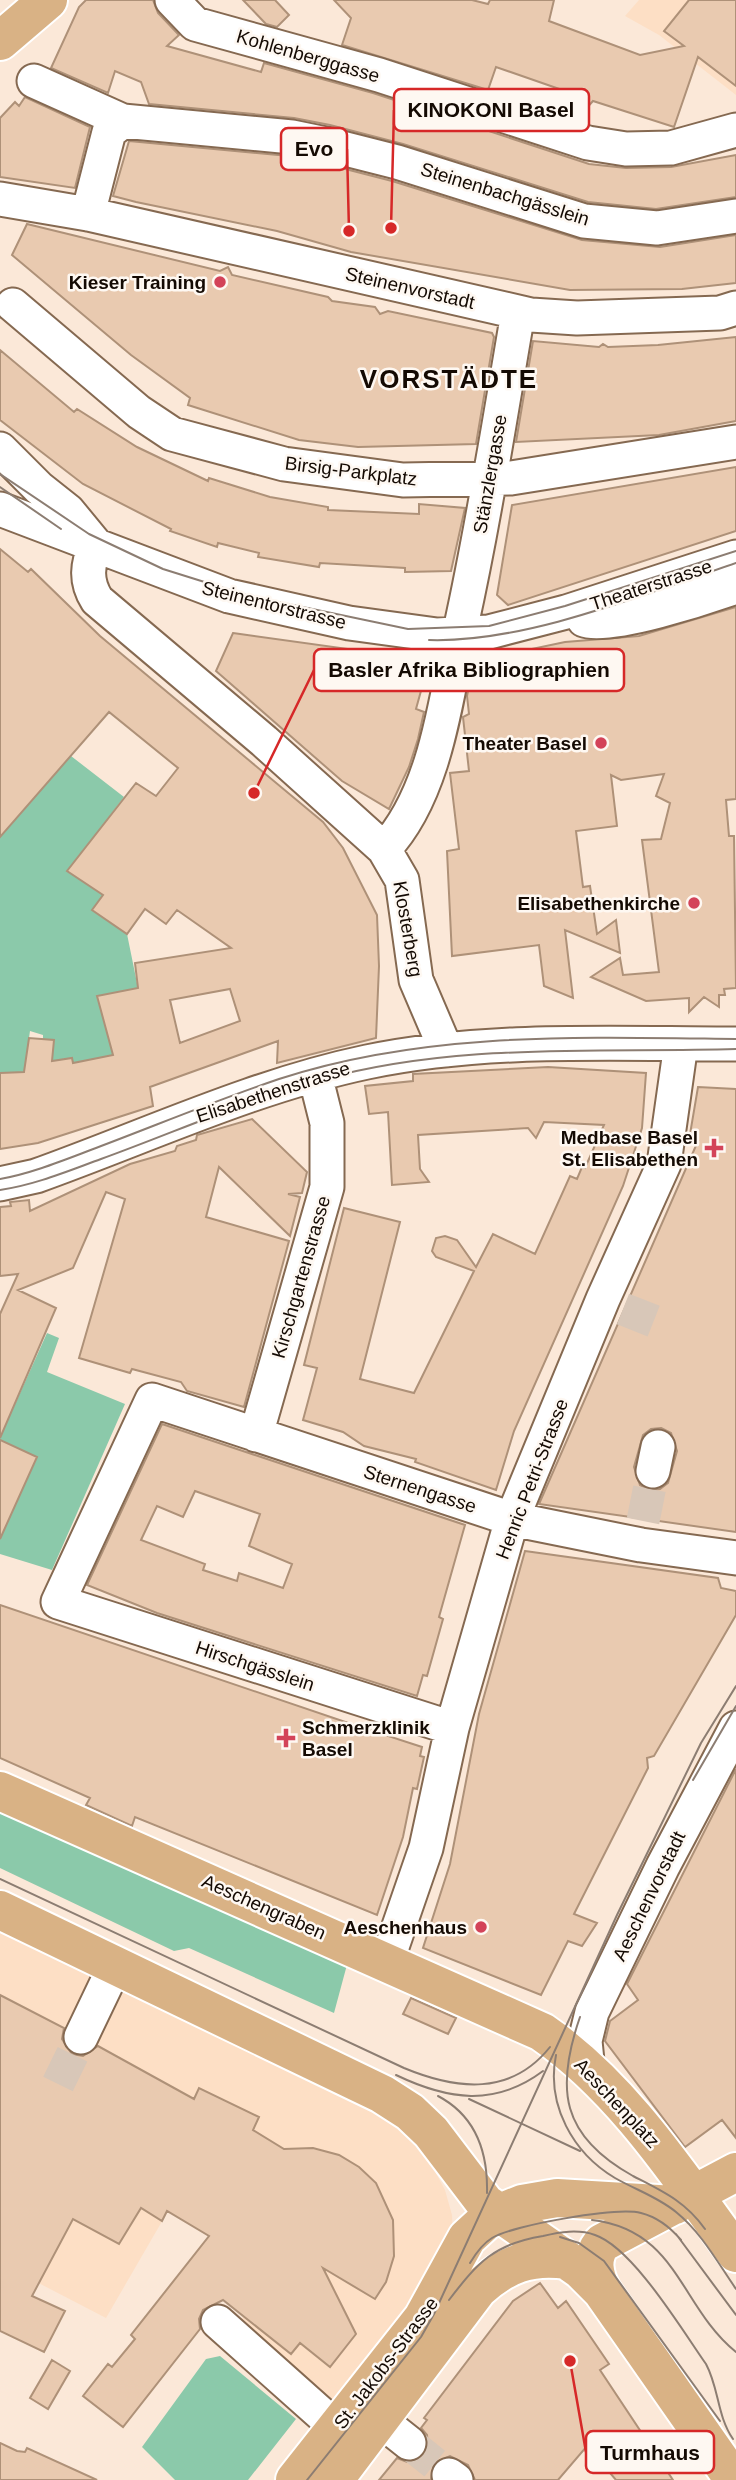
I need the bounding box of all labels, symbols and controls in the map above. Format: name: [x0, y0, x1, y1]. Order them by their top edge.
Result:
street label: Kohlenberggasse: [234, 26, 382, 86]
callout: KINOKONI Basel: [394, 89, 589, 131]
text: KINOKONI Basel: [408, 98, 574, 121]
callout: Evo: [281, 128, 347, 170]
text: Evo: [295, 137, 333, 160]
street label: Steinenbachgässlein: [418, 158, 592, 230]
street label: Steinenvorstadt: [343, 263, 477, 313]
place label: Kieser Training: [69, 272, 206, 293]
marker: Kieser Training: [212, 274, 228, 290]
district label: VORSTÄDTE: [360, 364, 538, 394]
street label: Stänzlergasse: [469, 413, 511, 535]
street label: Birsig-Parkplatz: [284, 452, 418, 490]
street label: Theaterstrasse: [587, 555, 715, 615]
street label: Steinentorstrasse: [200, 577, 348, 633]
callout: Basler Afrika Bibliographien: [314, 649, 624, 691]
text: Basler Afrika Bibliographien: [328, 658, 610, 681]
place label: Theater Basel: [462, 733, 587, 754]
marker: Theater Basel: [593, 735, 609, 751]
street label: Klosterberg: [389, 879, 427, 979]
place label: Elisabethenkirche: [517, 893, 680, 914]
marker: Elisabethenkirche: [686, 895, 702, 911]
street label: Elisabethenstrasse: [193, 1057, 353, 1127]
place label: Medbase Basel St. Elisabethen: [561, 1127, 698, 1170]
marker: Medbase Basel St. Elisabethen: [704, 1138, 724, 1158]
street label: Kirschgartenstrasse: [268, 1193, 334, 1361]
street label: Henric Petri-Strasse: [492, 1396, 572, 1562]
street label: Sternengasse: [361, 1461, 479, 1517]
street label: Hirschgässlein: [193, 1637, 317, 1695]
place label: Schmerzklinik Basel: [302, 1717, 430, 1760]
marker: Schmerzklinik Basel: [276, 1728, 296, 1748]
street label: Aeschenvorstadt: [609, 1827, 690, 1964]
street label: Aeschengraben: [199, 1870, 329, 1944]
place label: Aeschenhaus: [343, 1917, 467, 1938]
marker: Aeschenhaus: [473, 1919, 489, 1935]
street label: Aeschenplatz: [570, 2054, 664, 2152]
street label: St. Jakobs-Strasse: [330, 2293, 442, 2433]
callout: Turmhaus: [586, 2431, 714, 2473]
text: Turmhaus: [600, 2441, 700, 2464]

